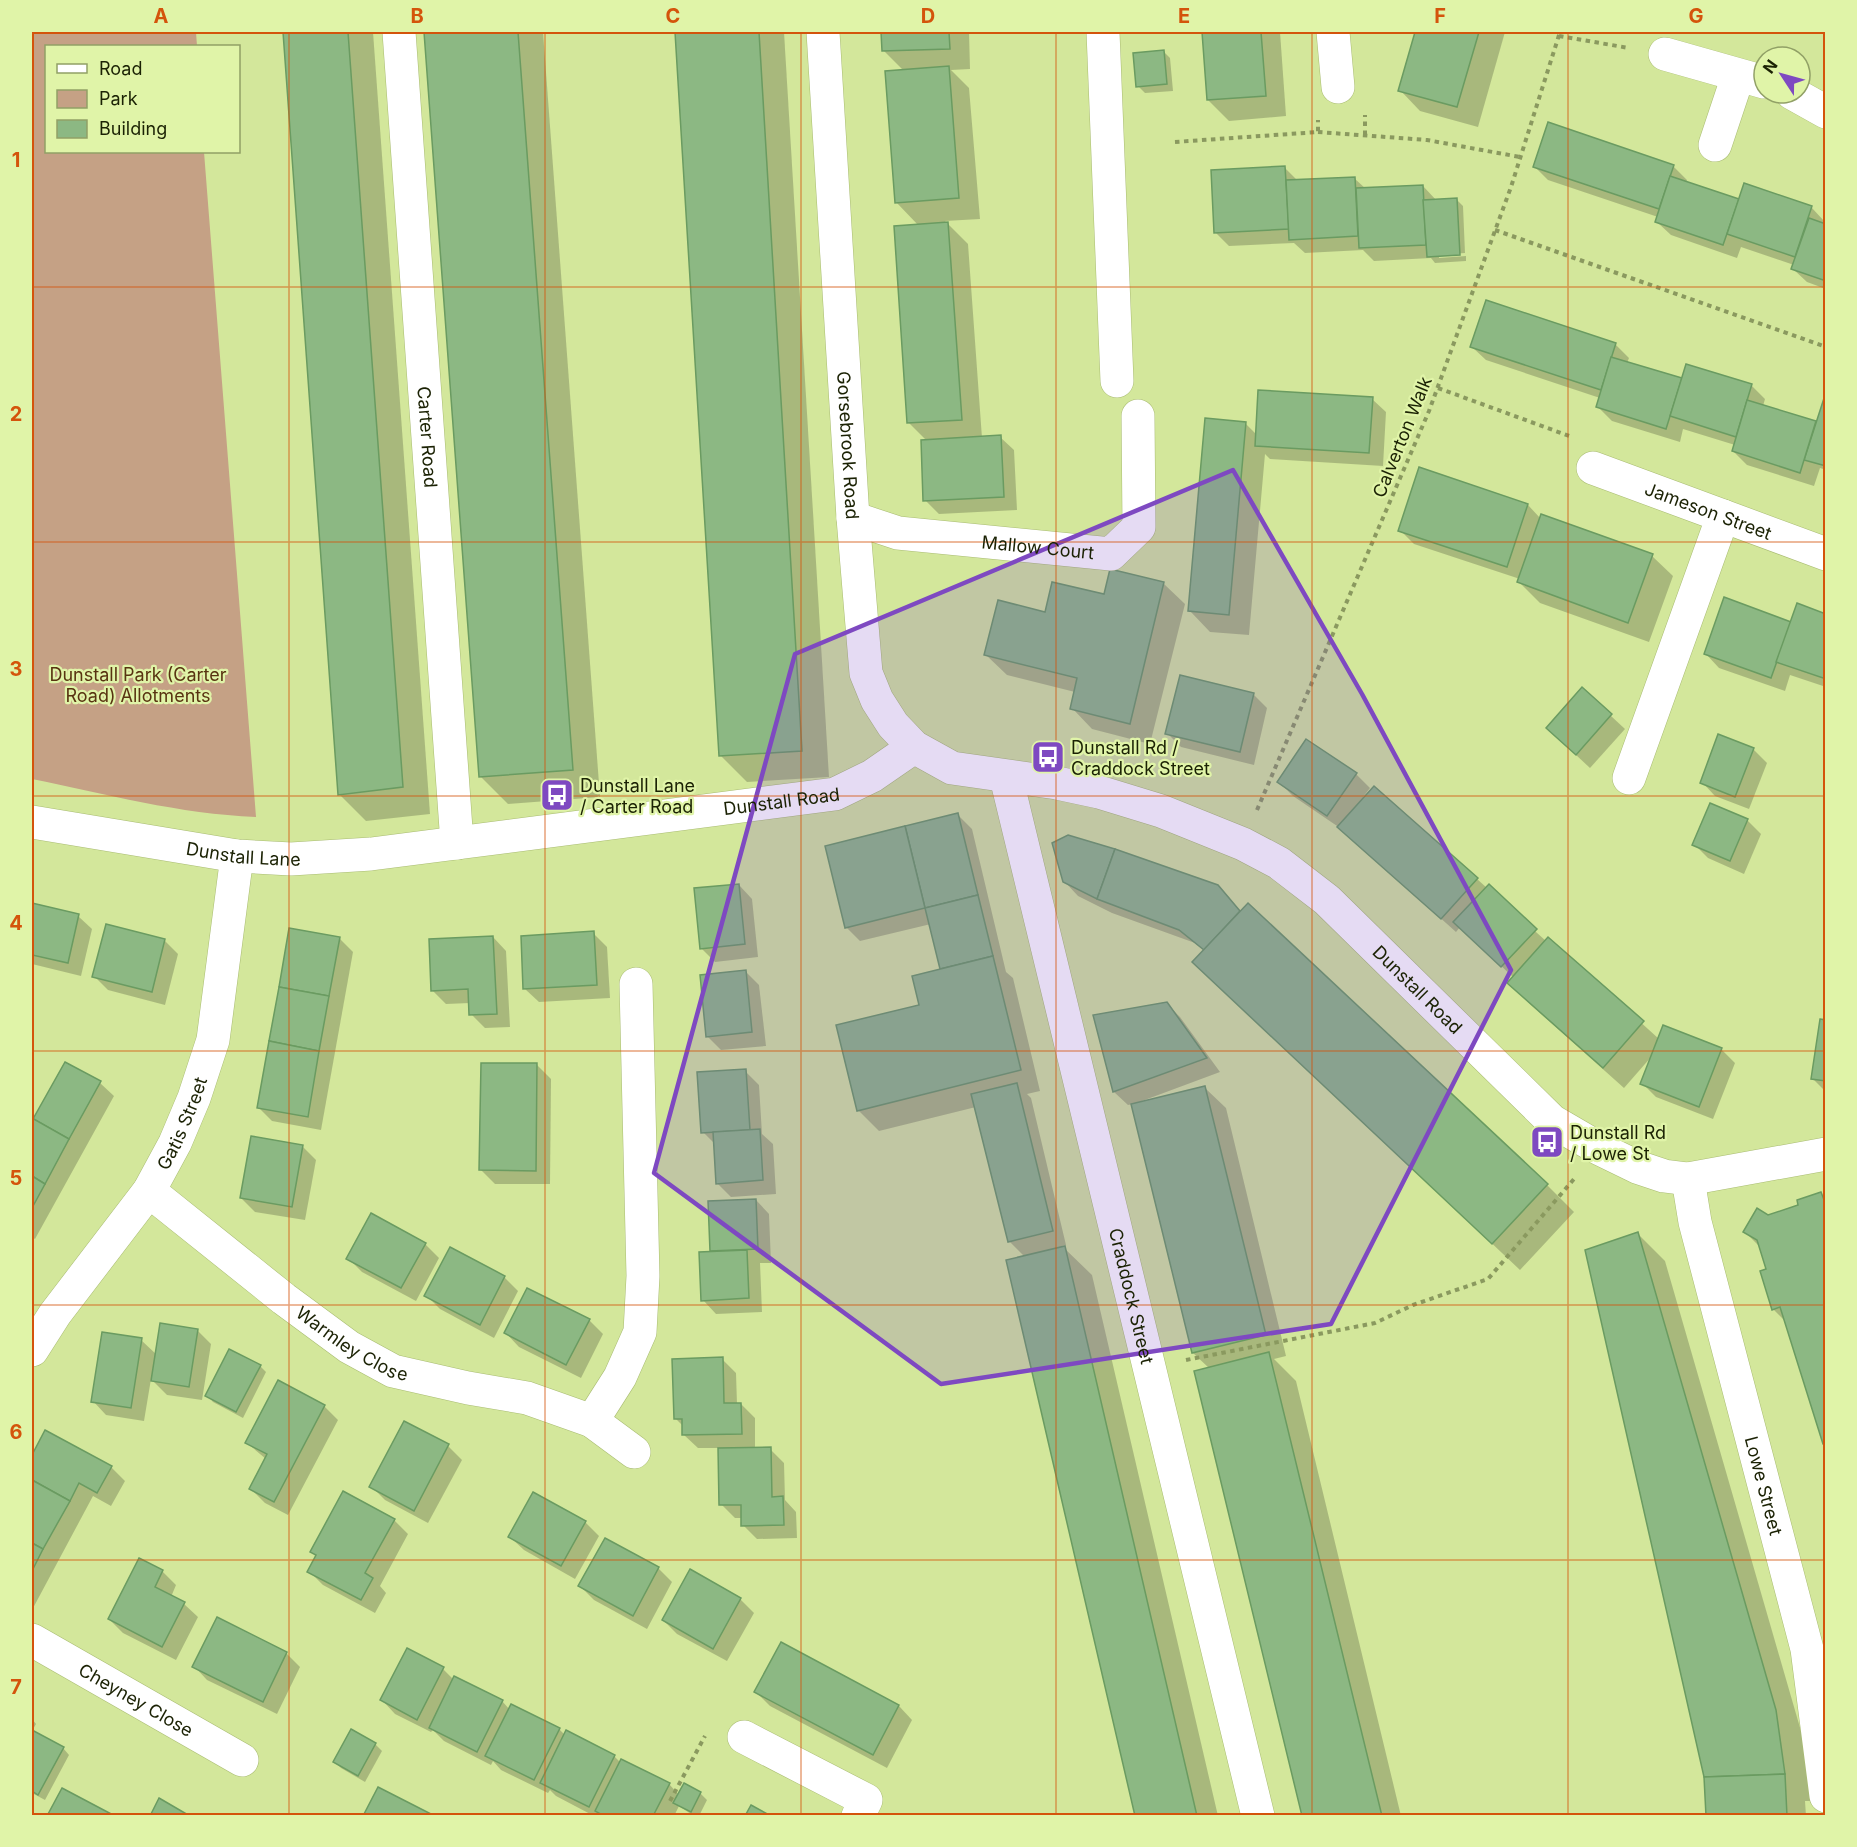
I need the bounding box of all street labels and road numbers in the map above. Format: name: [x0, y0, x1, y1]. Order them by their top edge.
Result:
street label: Gorsebrook Road: [833, 370, 864, 520]
street label: Calverton Walk: [1368, 373, 1436, 500]
street label: Carter Road: [414, 385, 442, 488]
street label: Jameson Street: [1642, 478, 1775, 544]
street label: Mallow Court: [981, 531, 1095, 563]
street label: Dunstall Road: [722, 783, 841, 819]
street label: Dunstall Lane: [185, 837, 301, 870]
street label: Dunstall Road: [1369, 941, 1467, 1038]
street label: Gatis Street: [152, 1074, 211, 1173]
street label: Craddock Street: [1105, 1226, 1158, 1366]
street label: Warmley Close: [292, 1301, 410, 1385]
street label: Lowe Street: [1741, 1434, 1787, 1537]
street label: Cheyney Close: [75, 1659, 197, 1741]

